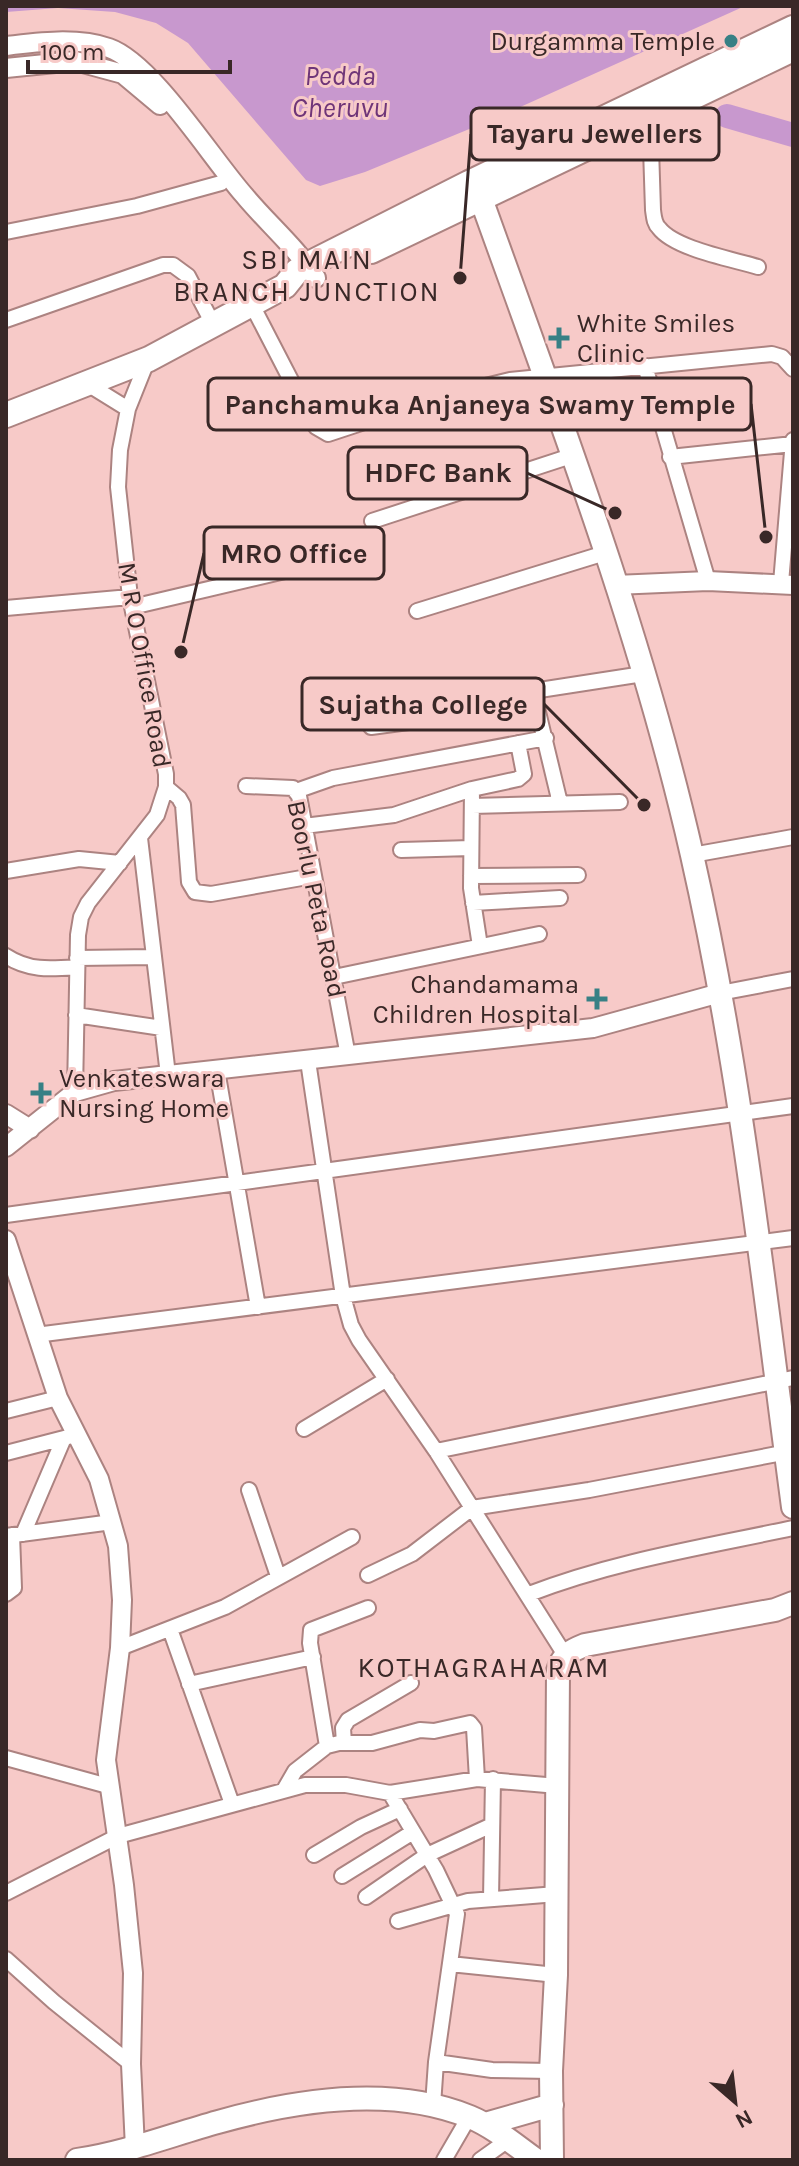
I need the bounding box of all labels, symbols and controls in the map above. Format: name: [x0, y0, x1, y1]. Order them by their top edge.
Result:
scale bar: [28, 24, 230, 74]
place label: Durgamma Temple: [490, 26, 715, 57]
marker: Durgamma Temple: [722, 32, 740, 50]
text: 100 m: [40, 38, 105, 66]
water label: Pedda Cheruvu: [292, 59, 388, 124]
callout: Tayaru Jewellers: [471, 108, 719, 160]
text: Tayaru Jewellers: [487, 117, 703, 150]
district label: SBI MAIN BRANCH JUNCTION: [173, 243, 441, 308]
place label: White Smiles Clinic: [577, 308, 735, 369]
marker: White Smiles Clinic: [548, 327, 570, 349]
callout: Panchamuka Anjaneya Swamy Temple: [208, 378, 751, 430]
text: Panchamuka Anjaneya Swamy Temple: [224, 388, 736, 421]
callout: HDFC Bank: [348, 447, 527, 499]
text: HDFC Bank: [364, 456, 512, 489]
callout: MRO Office: [204, 527, 384, 579]
text: MRO Office: [220, 537, 368, 570]
street label: M R O Office Road: [111, 560, 178, 770]
callout: Sujatha College: [302, 678, 544, 730]
text: Sujatha College: [318, 688, 528, 721]
street label: Boorlu Peta Road: [280, 798, 353, 1001]
place label: Chandamama Children Hospital: [373, 969, 579, 1030]
marker: Chandamama Children Hospital: [586, 988, 608, 1010]
place label: Venkateswara Nursing Home: [59, 1063, 229, 1124]
marker: Venkateswara Nursing Home: [30, 1082, 52, 1104]
district label: KOTHAGRAHARAM: [358, 1651, 610, 1684]
north arrow: [695, 2062, 775, 2142]
text: N: [731, 2104, 757, 2134]

